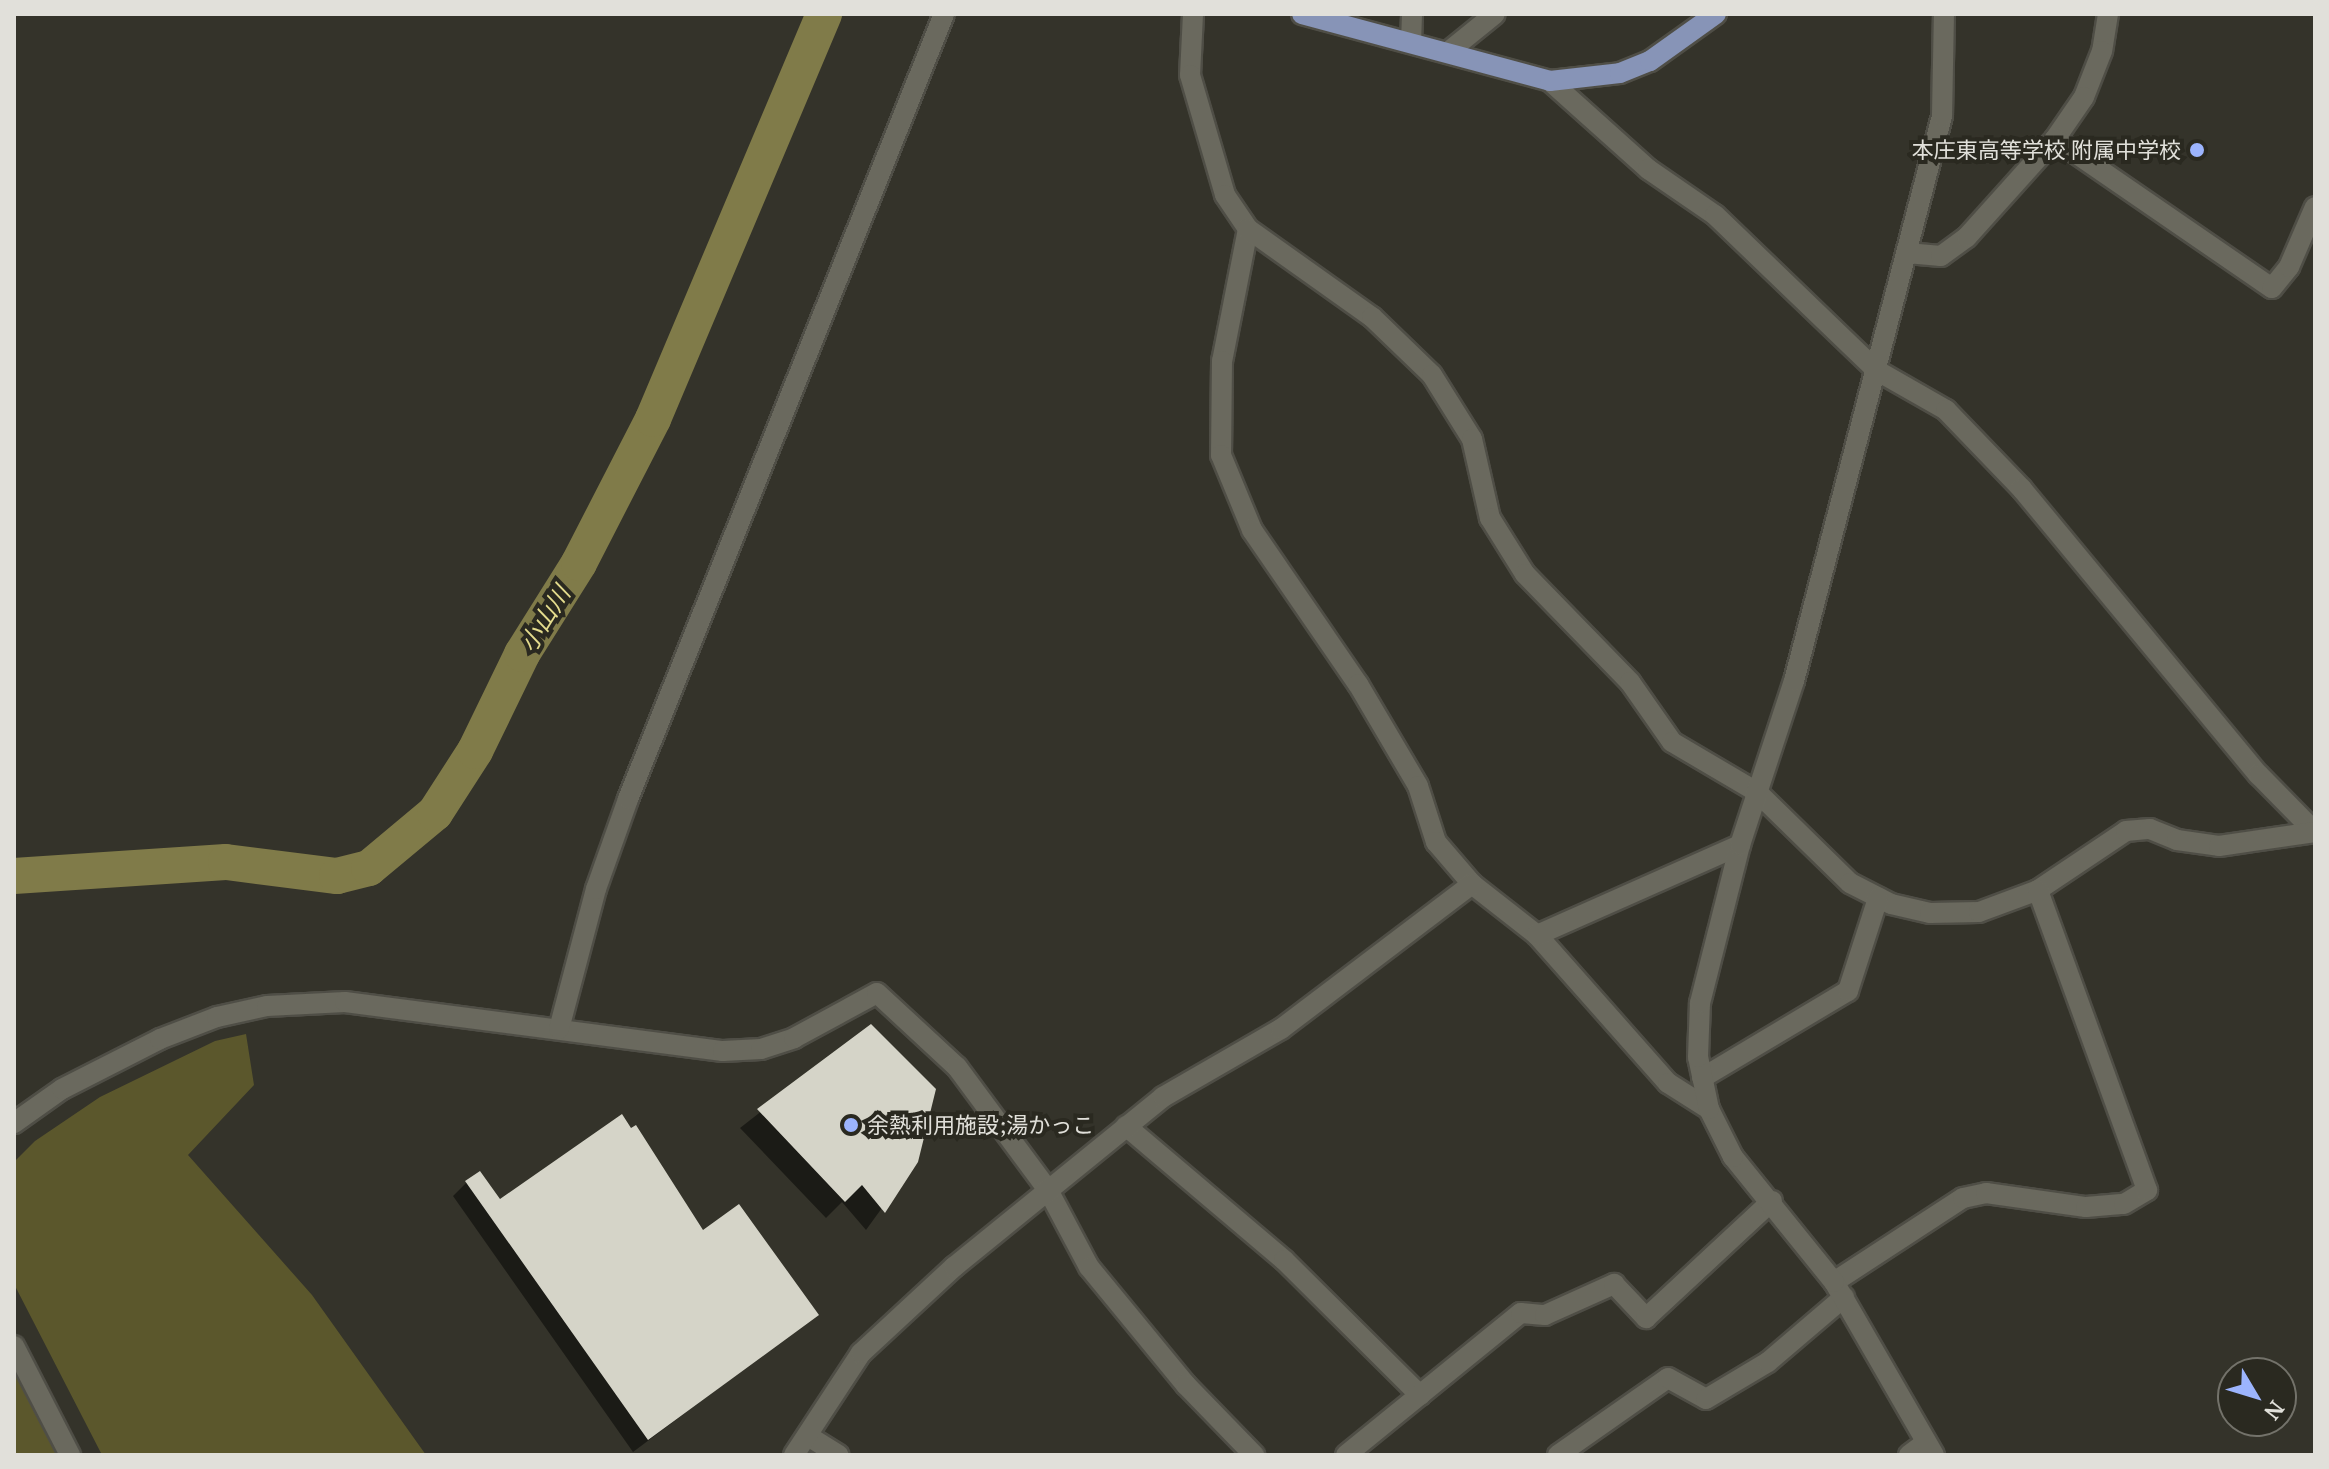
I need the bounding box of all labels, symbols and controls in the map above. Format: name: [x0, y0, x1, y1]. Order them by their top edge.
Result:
place label: 本庄東高等学校 附属中学校: [1912, 137, 2181, 163]
marker: 本庄東高等学校 附属中学校: [2188, 141, 2206, 159]
water label: 小山川: [514, 581, 576, 657]
place label: 余熱利用施設;湯かっこ: [867, 1112, 1094, 1138]
marker: 余熱利用施設;湯かっこ: [842, 1116, 860, 1134]
north arrow: [2217, 1357, 2297, 1437]
text: N: [2258, 1395, 2291, 1426]

